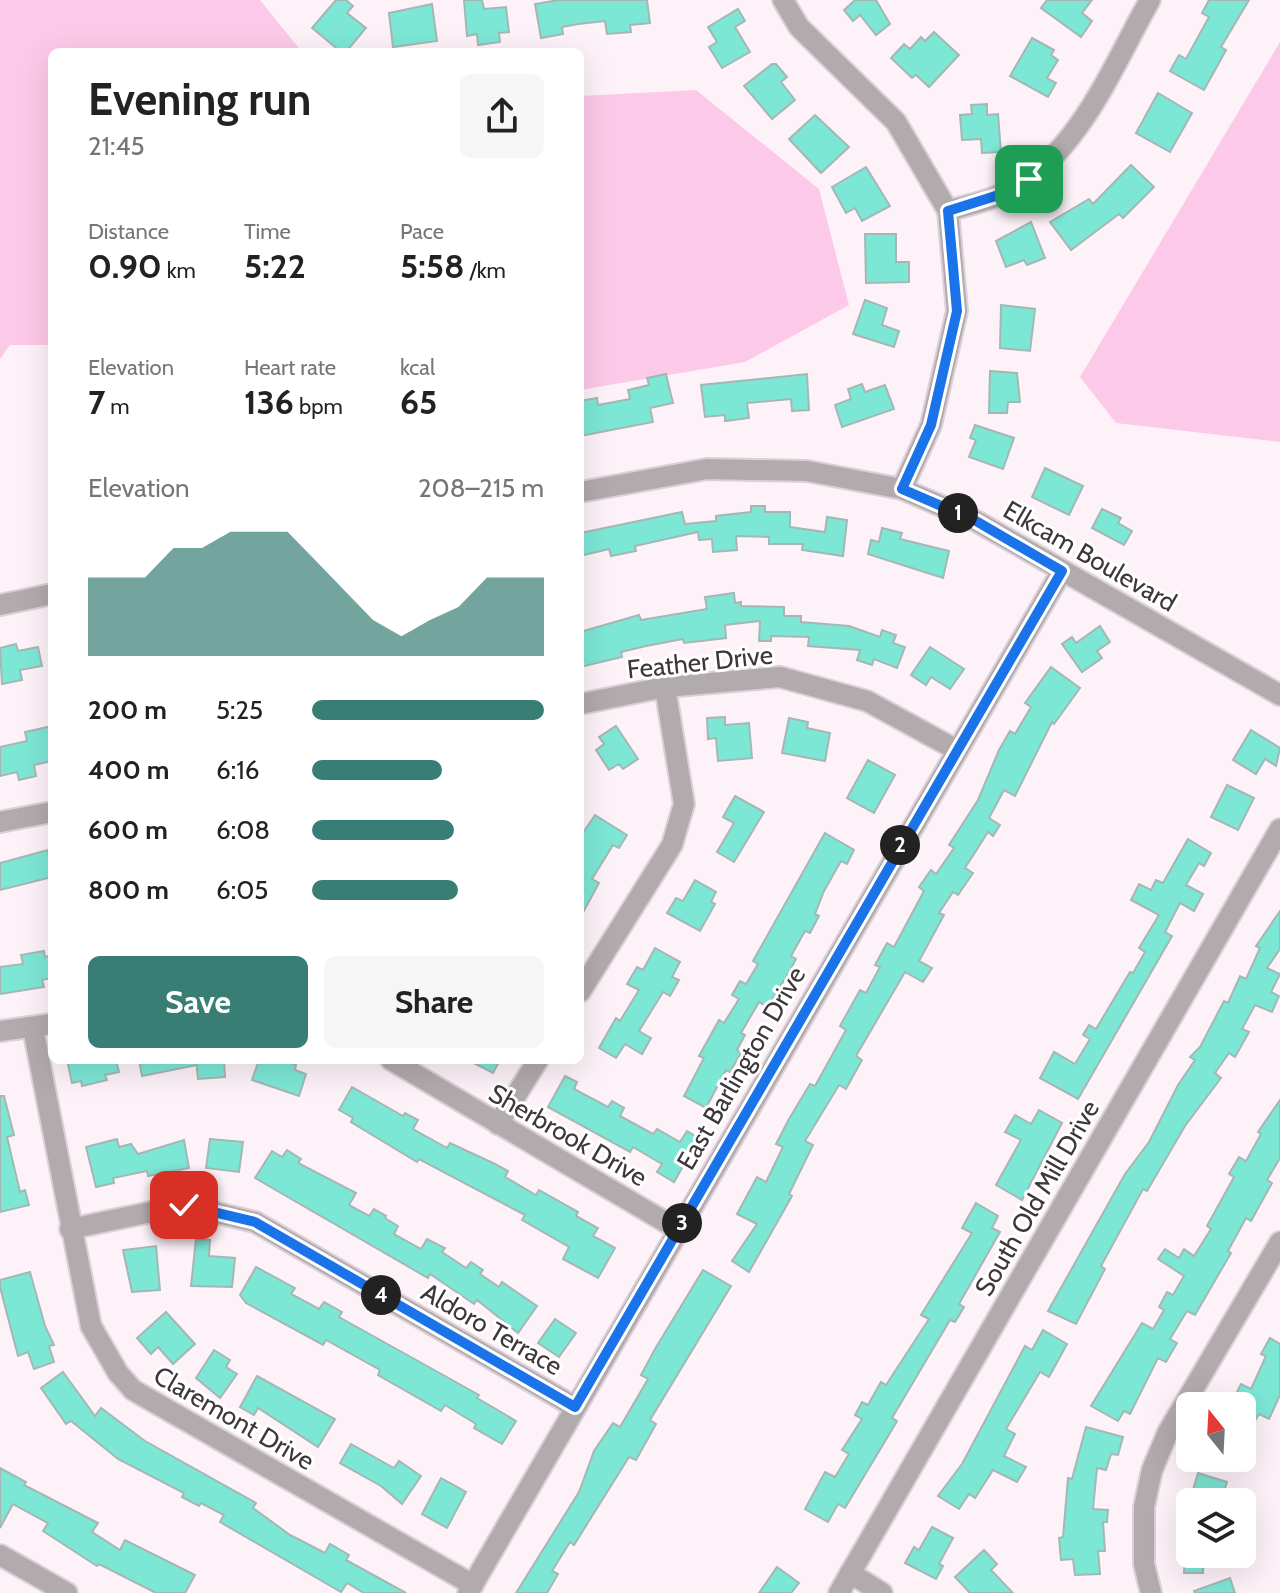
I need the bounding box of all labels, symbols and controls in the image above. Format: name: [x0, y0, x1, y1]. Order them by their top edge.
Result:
text: Evening run: [88, 73, 311, 126]
button: share: [460, 74, 544, 158]
text: 21:45: [88, 130, 145, 162]
pin: [995, 145, 1063, 213]
icon: arrive: [1007, 157, 1051, 201]
text: Distance: [88, 218, 169, 245]
text: Time: [244, 218, 291, 245]
text: Pace: [400, 218, 444, 245]
text: 0.90: [88, 245, 162, 287]
text: 5:22: [244, 245, 306, 287]
text: 5:58: [400, 245, 465, 287]
text: km: [162, 257, 196, 284]
text: /km: [465, 257, 506, 284]
text: Elevation: [88, 354, 174, 381]
text: Heart rate: [244, 354, 336, 381]
text: kcal: [400, 354, 435, 381]
text: 7: [88, 381, 105, 423]
text: 136: [244, 381, 294, 423]
text: 65: [400, 381, 437, 423]
text: m: [105, 393, 130, 420]
text: bpm: [294, 393, 343, 420]
text: Elevation: [88, 472, 190, 504]
text: 208–215 m: [418, 472, 544, 504]
pin: 1: [938, 493, 978, 533]
street label: Elkcam Boulevard: [998, 493, 1182, 619]
text: 1: [954, 499, 962, 526]
street label: Feather Drive: [625, 638, 775, 686]
text: 200 m: [88, 694, 167, 726]
text: 5:25: [216, 694, 263, 726]
text: 400 m: [88, 754, 169, 786]
text: 6:16: [216, 754, 259, 786]
text: 600 m: [88, 814, 168, 846]
text: 6:08: [216, 814, 270, 846]
pin: 2: [880, 825, 920, 865]
text: 2: [894, 831, 906, 858]
text: 800 m: [88, 874, 169, 906]
text: 6:05: [216, 874, 268, 906]
button: Save: [88, 956, 308, 1048]
button: Share: [324, 956, 544, 1048]
street label: East Barlington Drive: [670, 961, 812, 1175]
street label: Sherbrook Drive: [483, 1077, 653, 1193]
street label: South Old Mill Drive: [968, 1094, 1106, 1302]
pin: [150, 1171, 218, 1239]
icon: check: [162, 1183, 206, 1227]
pin: 3: [662, 1203, 702, 1243]
text: 3: [676, 1209, 688, 1236]
pin: 4: [361, 1275, 401, 1315]
street label: Aldoro Terrace: [416, 1276, 568, 1382]
text: 4: [374, 1281, 388, 1308]
street label: Claremont Drive: [148, 1359, 320, 1477]
north arrow: [1176, 1392, 1256, 1472]
map controls: [1176, 1392, 1256, 1568]
button: layers: [1176, 1488, 1256, 1568]

